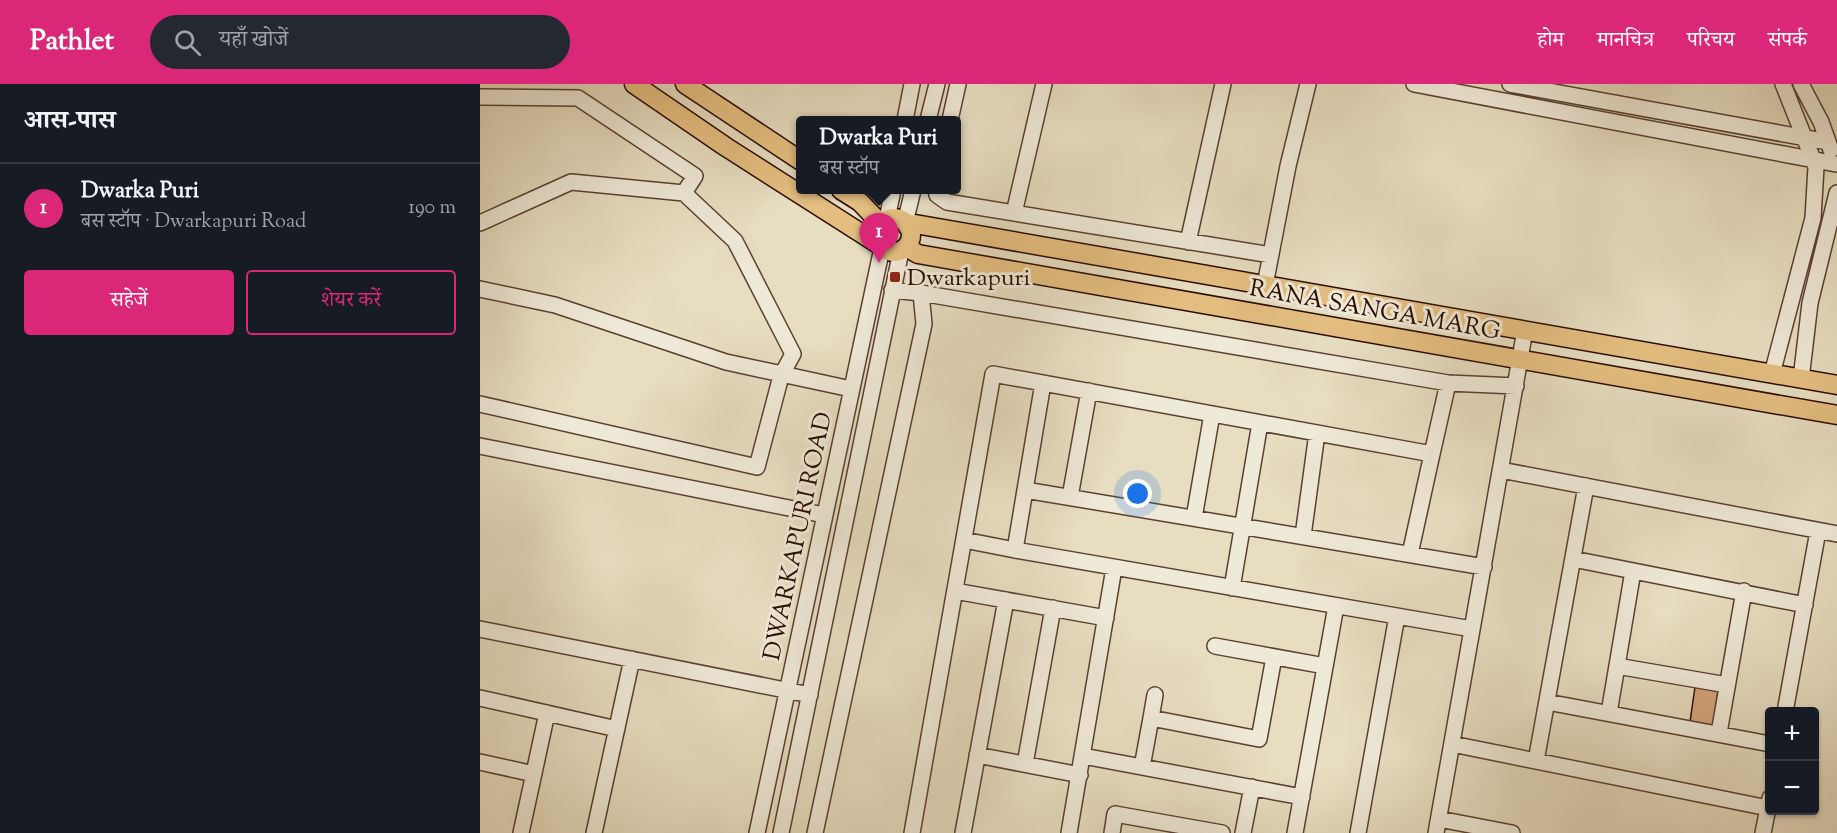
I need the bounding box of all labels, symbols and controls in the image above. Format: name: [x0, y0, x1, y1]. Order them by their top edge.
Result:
search box: [150, 15, 570, 69]
text: Pathlet: [30, 22, 114, 62]
text: यहाँ खोजें: [219, 25, 288, 57]
icon: search: [171, 26, 204, 59]
text: होम: [1537, 26, 1564, 56]
text: मानचित्र: [1597, 26, 1654, 56]
text: परिचय: [1687, 26, 1735, 56]
text: संपर्क: [1768, 26, 1807, 56]
text: आस-पास: [24, 103, 116, 140]
popup: [796, 116, 961, 194]
text: Dwarka Puri: [820, 123, 937, 155]
text: बस स्टॉप: [820, 155, 879, 184]
text: Dwarka Puri: [81, 176, 199, 208]
text: 1: [40, 194, 47, 223]
text: 190 m: [408, 194, 456, 223]
text: बस स्टॉप · Dwarkapuri Road: [81, 208, 306, 237]
pin: 1: [860, 214, 898, 263]
place label: Dwarkapuri: [907, 262, 1031, 296]
button: सहेजें: [24, 270, 234, 335]
button: शेयर करें: [246, 270, 456, 335]
marker: Dwarkapuri: [888, 270, 902, 284]
street label: RANA SANGA MARG: [1246, 272, 1503, 350]
street label: DWARKAPURI ROAD: [756, 409, 842, 664]
your location: [1123, 479, 1152, 508]
map controls: [1765, 707, 1819, 815]
button: +: [1765, 707, 1819, 761]
button: −: [1765, 761, 1819, 815]

